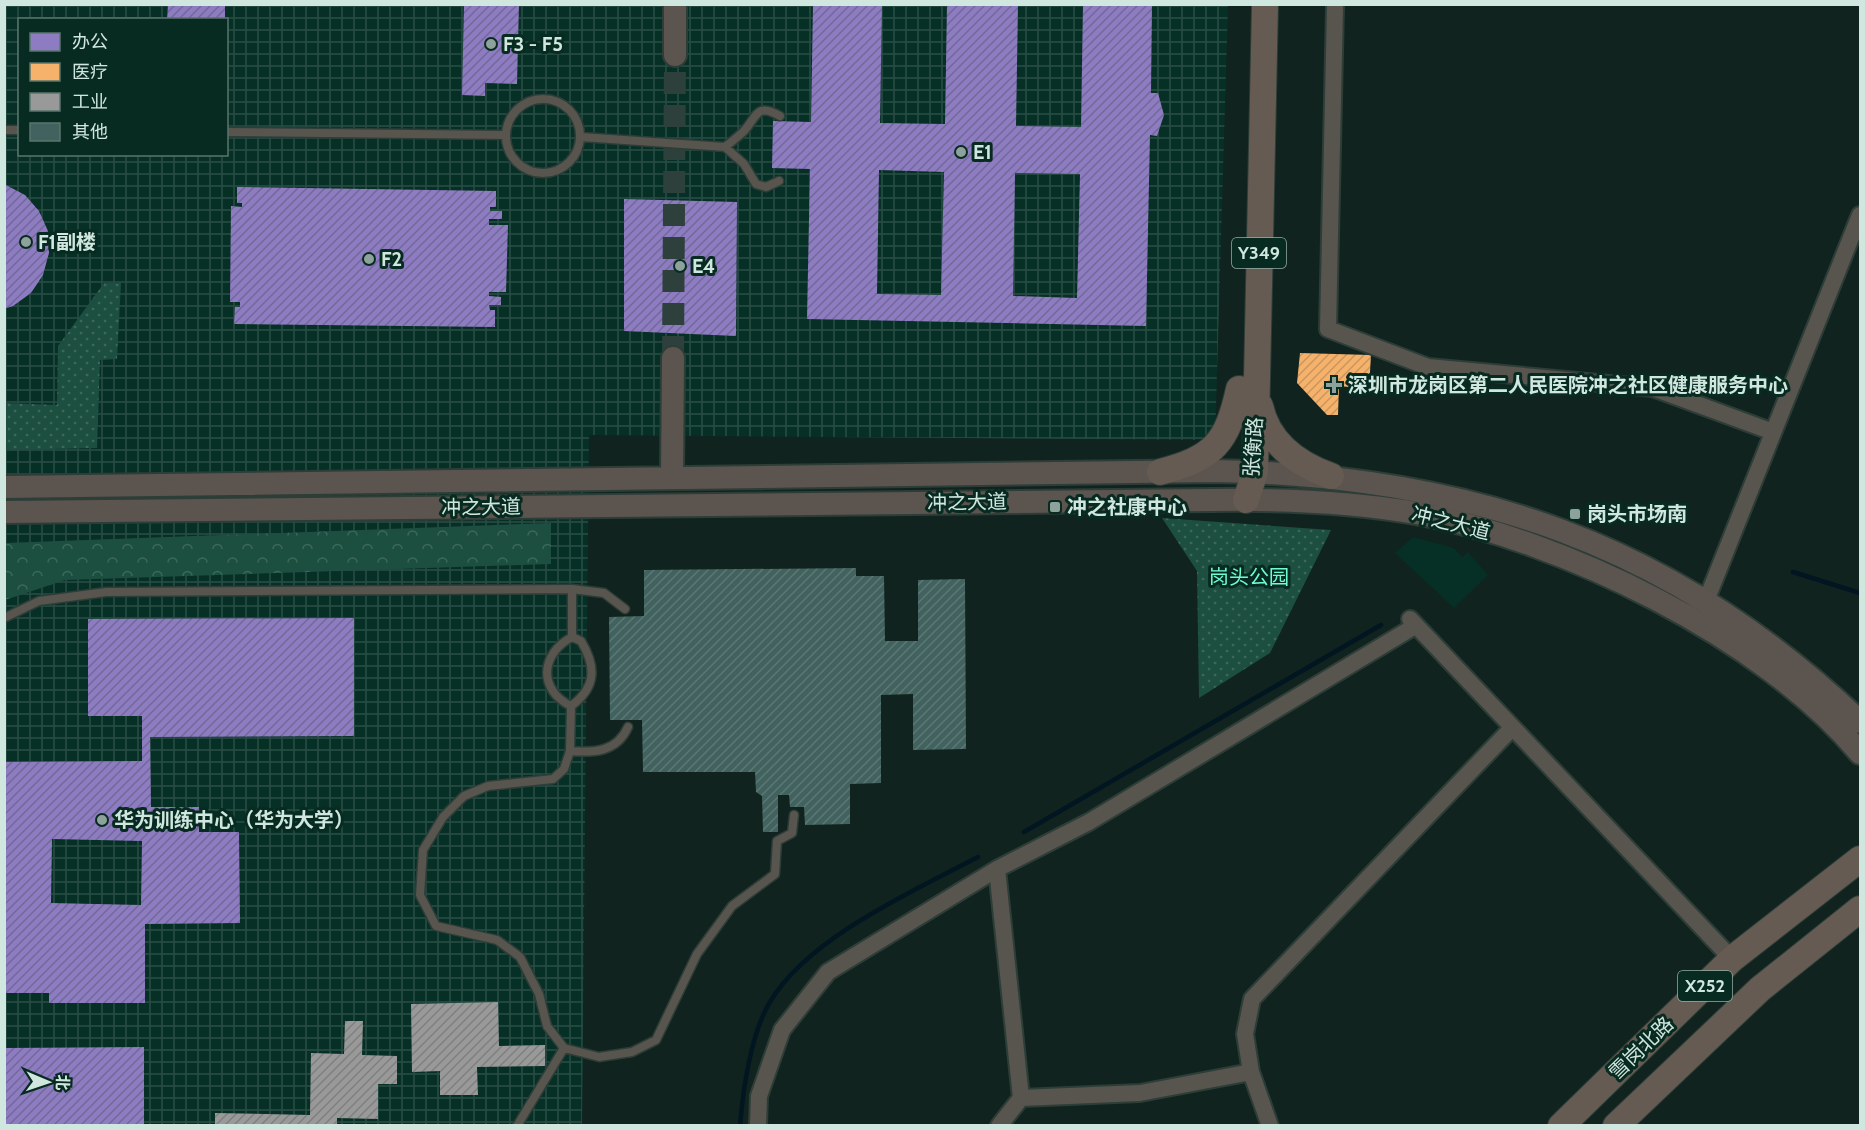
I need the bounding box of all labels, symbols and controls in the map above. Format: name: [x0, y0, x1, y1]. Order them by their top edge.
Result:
legend: [18, 18, 228, 156]
text: 办公: [72, 31, 108, 53]
place label: F3 - F5: [503, 32, 563, 56]
marker: F3 - F5: [484, 37, 498, 51]
text: 医疗: [72, 61, 108, 83]
text: 工业: [72, 91, 108, 113]
text: 其他: [72, 121, 108, 143]
place label: E1: [973, 140, 992, 164]
marker: E1: [954, 145, 968, 159]
place label: F1副楼: [38, 230, 96, 254]
marker: F1副楼: [19, 235, 33, 249]
road number: Y349: [1232, 238, 1286, 268]
place label: F2: [381, 247, 402, 271]
marker: F2: [362, 252, 376, 266]
place label: E4: [692, 254, 715, 278]
marker: E4: [673, 259, 687, 273]
place label: 深圳市龙岗区第二人民医院冲之社区健康服务中心: [1348, 373, 1788, 397]
marker: 深圳市龙岗区第二人民医院冲之社区健康服务中心: [1325, 376, 1343, 394]
street label: 张衡路: [1239, 416, 1267, 478]
street label: 冲之大道: [927, 489, 1007, 515]
street label: 冲之大道: [441, 494, 521, 520]
place label: 冲之社康中心: [1067, 495, 1187, 519]
marker: 冲之社康中心: [1048, 500, 1062, 514]
street label: 冲之大道: [1409, 502, 1493, 544]
place label: 岗头市场南: [1587, 502, 1687, 526]
marker: 岗头市场南: [1568, 507, 1582, 521]
park label: 岗头公园: [1209, 565, 1289, 589]
place label: 华为训练中心（华为大学）: [114, 808, 354, 832]
marker: 华为训练中心（华为大学）: [95, 813, 109, 827]
road number: X252: [1678, 971, 1732, 1001]
street label: 雪岗北路: [1604, 1012, 1678, 1084]
north arrow: [18, 1052, 78, 1112]
text: 北: [53, 1074, 72, 1091]

